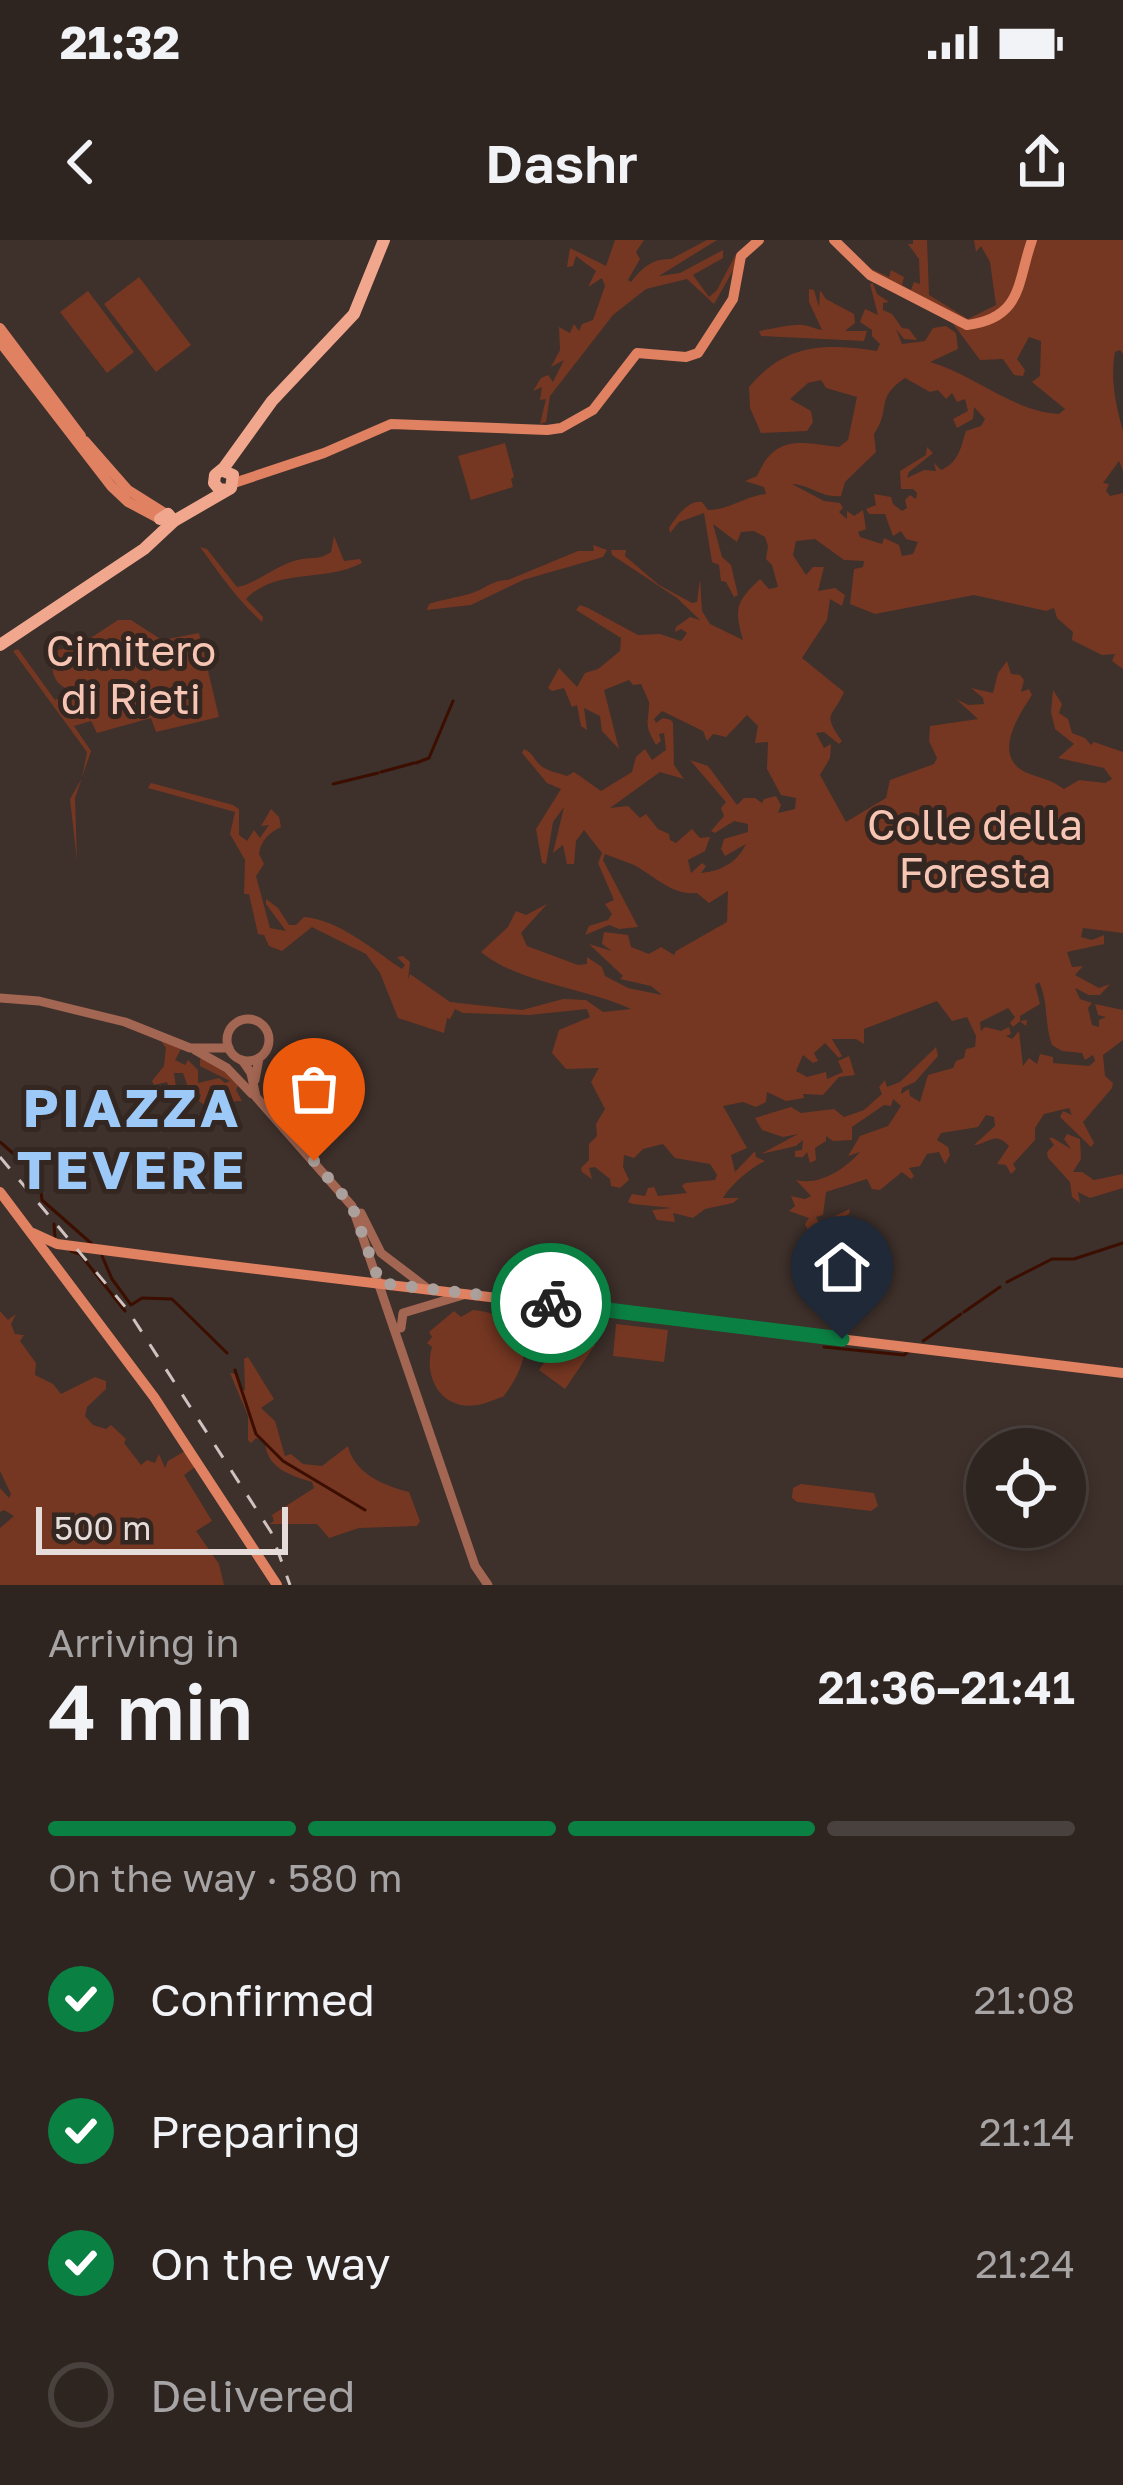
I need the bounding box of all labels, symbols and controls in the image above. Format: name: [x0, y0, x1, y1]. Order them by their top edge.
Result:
text: 21:32: [60, 15, 180, 69]
icon: back: [48, 129, 114, 195]
icon: share: [1009, 129, 1075, 195]
text: Dashr: [485, 130, 638, 195]
park label: Cimitero di Rieti: [46, 625, 216, 723]
park label: Colle della Foresta: [867, 799, 1083, 897]
pin: [263, 1038, 365, 1161]
icon: bag: [281, 1056, 347, 1122]
district label: PIAZZA TEVERE: [17, 1074, 247, 1201]
pin: [791, 1216, 893, 1339]
icon: home: [809, 1234, 875, 1300]
courier: [491, 1243, 611, 1363]
icon: bike: [518, 1270, 584, 1336]
map controls: [966, 1428, 1086, 1548]
button: locate: [966, 1428, 1086, 1548]
scale bar: [36, 1501, 288, 1554]
text: 500 m: [54, 1508, 152, 1547]
text: Arriving in: [48, 1619, 239, 1666]
text: 21:36–21:41: [818, 1660, 1075, 1714]
text: 4 min: [48, 1664, 253, 1757]
text: On the way · 580 m: [48, 1854, 403, 1901]
icon: check: [48, 1966, 114, 2032]
text: Confirmed: [150, 1972, 375, 2026]
text: 21:08: [974, 1976, 1075, 2023]
icon: check: [48, 2098, 114, 2164]
text: Preparing: [150, 2104, 361, 2158]
text: 21:14: [979, 2108, 1075, 2155]
icon: check: [48, 2230, 114, 2296]
text: On the way: [150, 2236, 391, 2290]
text: 21:24: [975, 2240, 1075, 2287]
text: Delivered: [150, 2368, 355, 2422]

